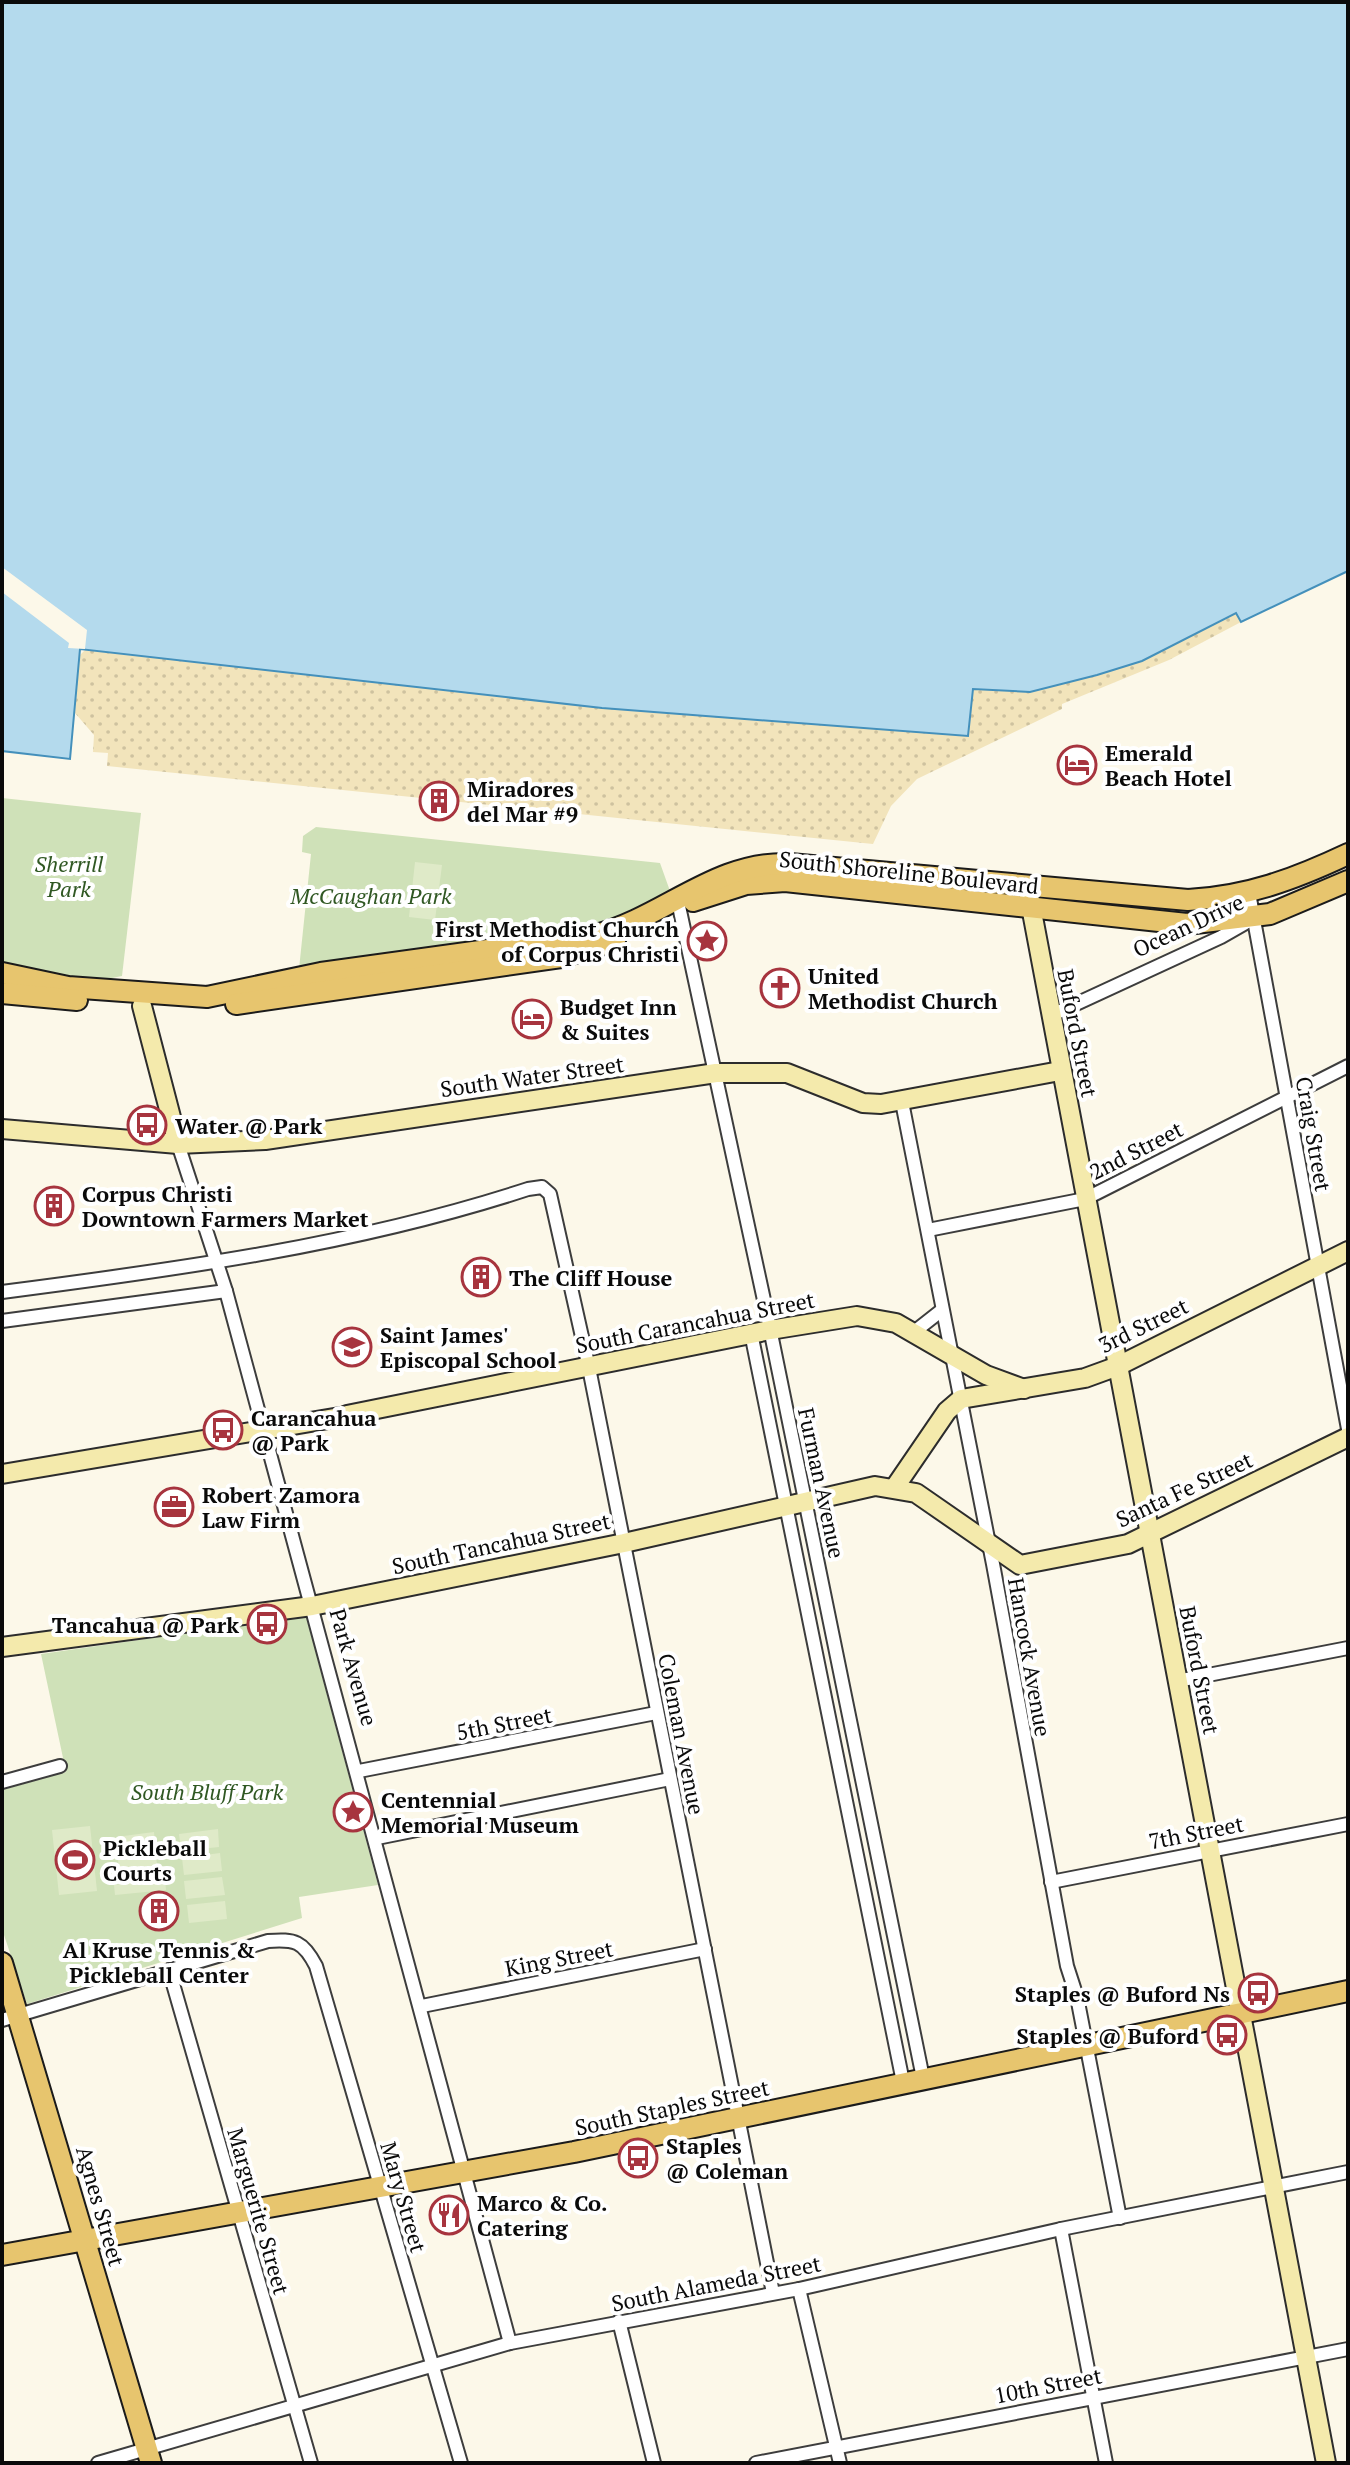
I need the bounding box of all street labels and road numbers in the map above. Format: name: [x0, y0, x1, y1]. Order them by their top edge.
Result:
street label: South Shoreline Boulevard: [778, 844, 1040, 900]
street label: Ocean Drive: [1128, 887, 1248, 963]
street label: Buford Street: [1051, 966, 1105, 1100]
street label: South Water Street: [438, 1049, 626, 1103]
street label: Craig Street: [1290, 1074, 1338, 1194]
street label: 2nd Street: [1084, 1114, 1188, 1186]
street label: South Carancahua Street: [573, 1285, 817, 1359]
street label: 3rd Street: [1093, 1291, 1193, 1359]
street label: Furman Avenue: [792, 1405, 852, 1561]
street label: Santa Fe Street: [1111, 1445, 1257, 1533]
street label: South Tancahua Street: [389, 1506, 613, 1580]
street label: Hancock Avenue: [1002, 1575, 1058, 1739]
street label: Buford Street: [1173, 1603, 1227, 1737]
street label: Park Avenue: [323, 1605, 385, 1729]
street label: Coleman Avenue: [652, 1651, 712, 1817]
street label: 5th Street: [454, 1700, 554, 1746]
street label: 7th Street: [1146, 1809, 1246, 1855]
street label: King Street: [502, 1933, 616, 1983]
street label: South Staples Street: [572, 2072, 772, 2142]
street label: Marguerite Street: [221, 2124, 297, 2298]
street label: Mary Street: [374, 2138, 434, 2256]
street label: Agnes Street: [70, 2143, 132, 2269]
street label: South Alameda Street: [609, 2248, 823, 2318]
street label: 10th Street: [992, 2360, 1104, 2410]

